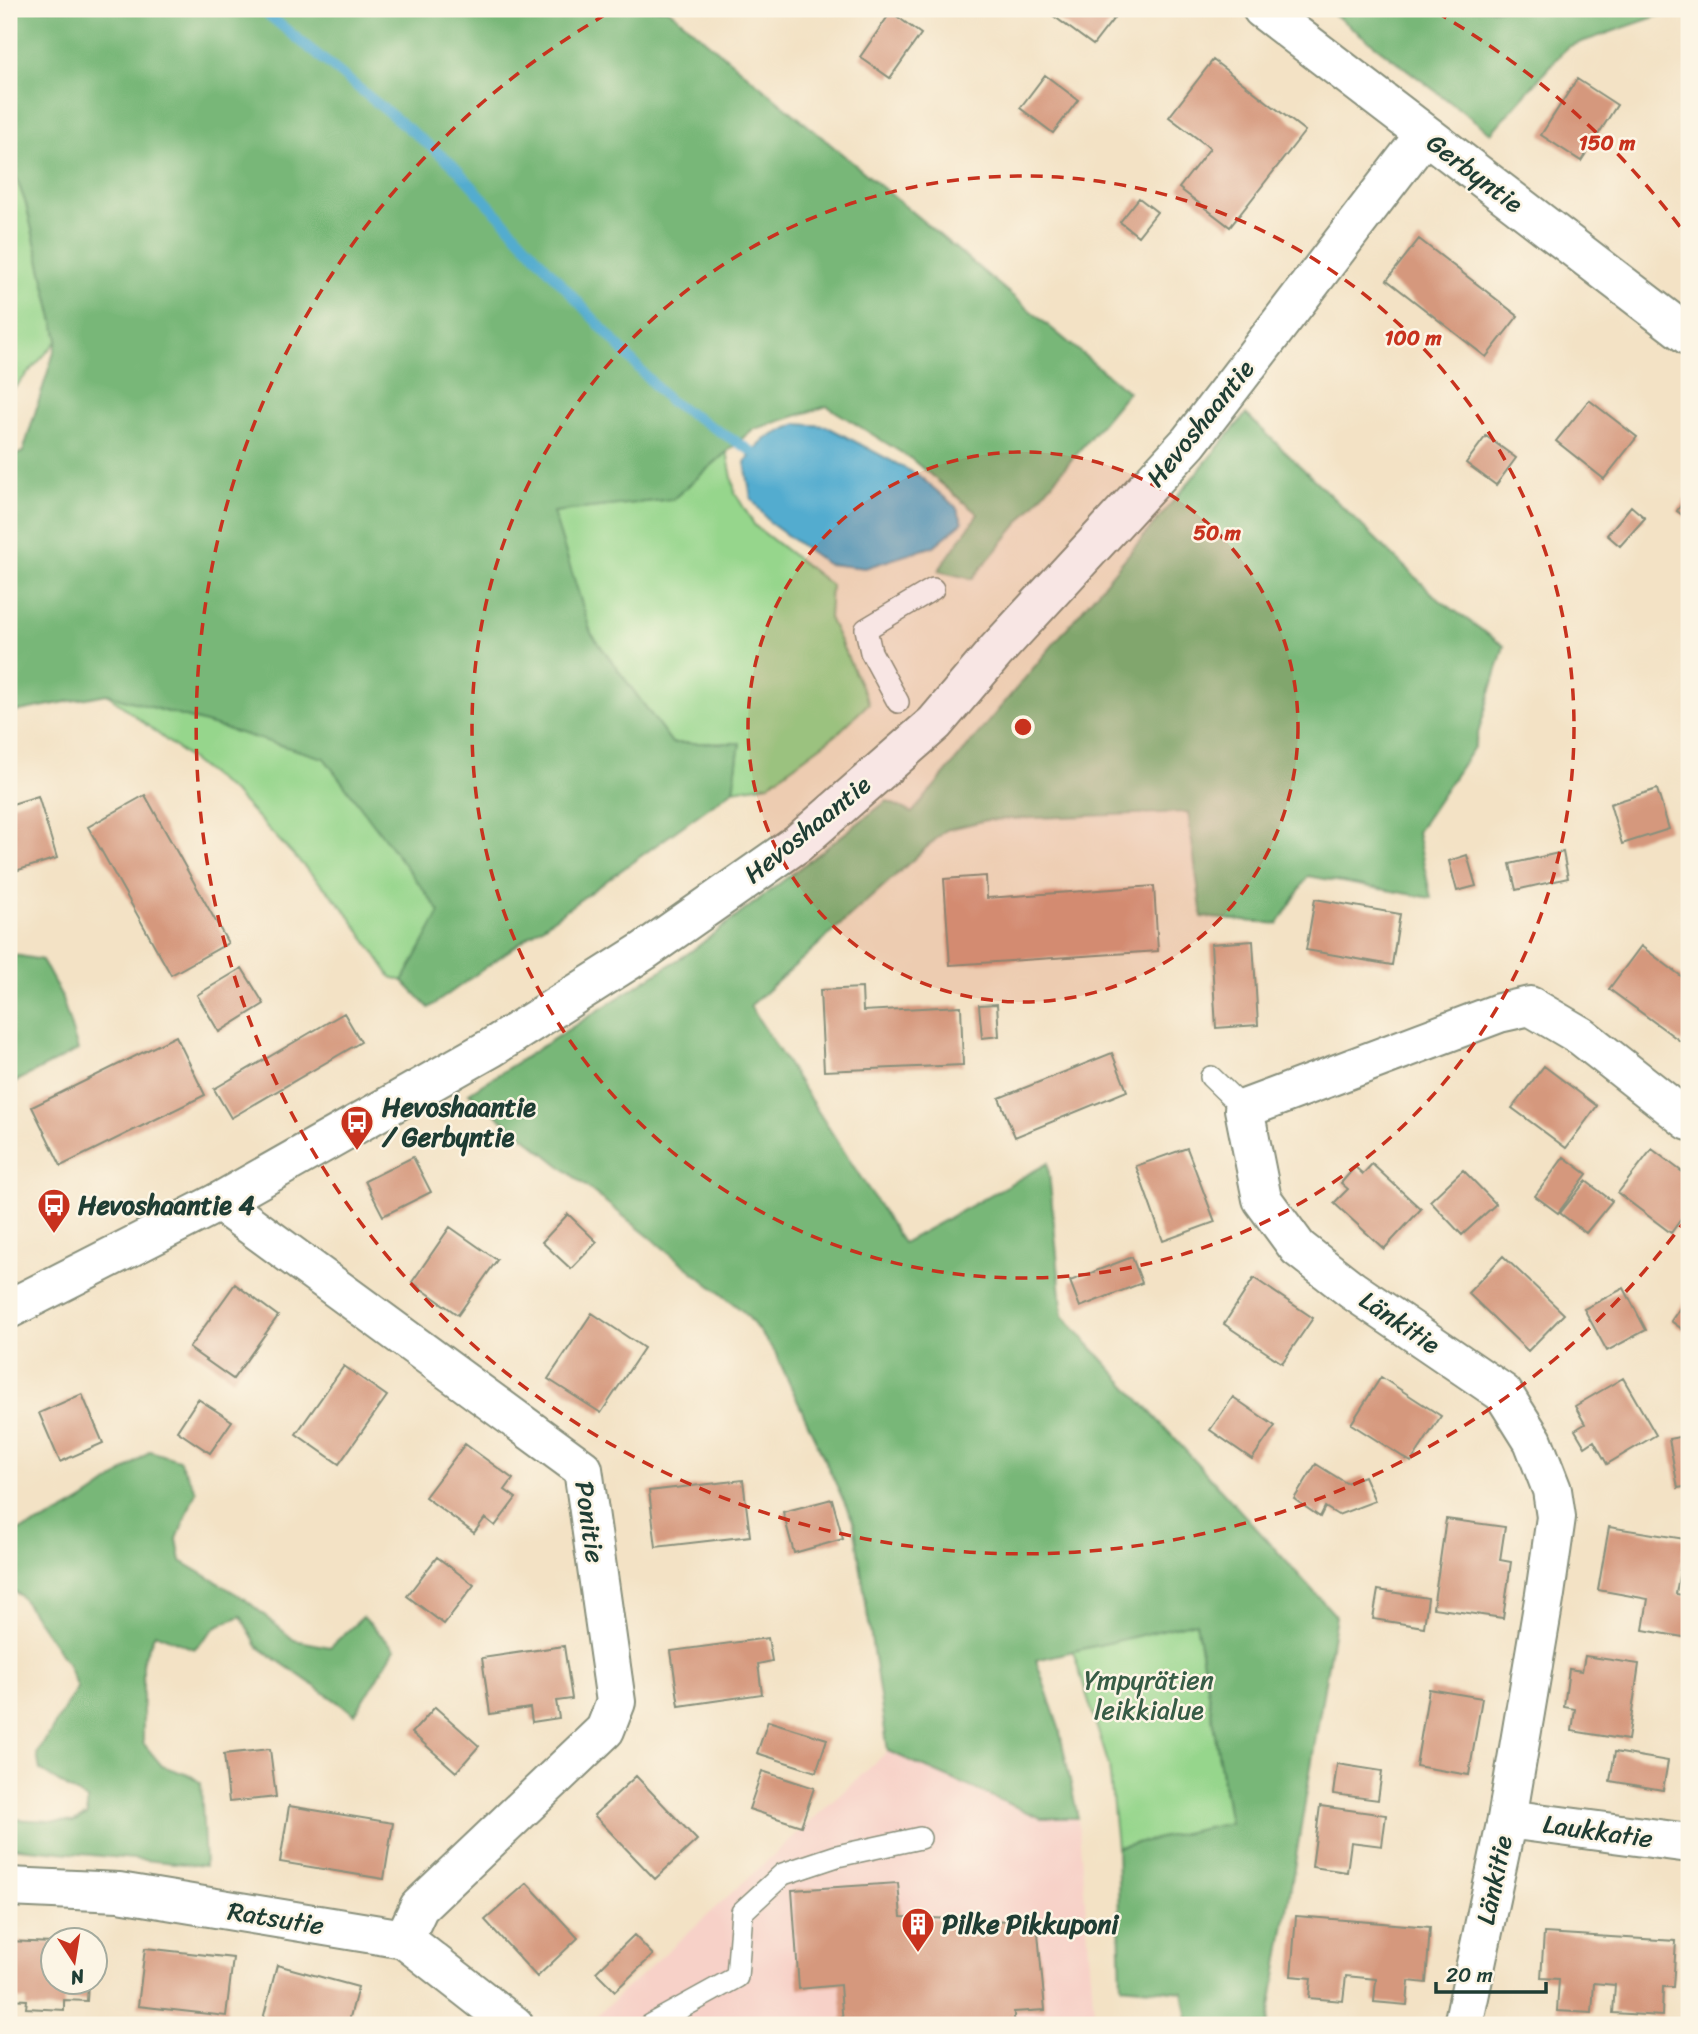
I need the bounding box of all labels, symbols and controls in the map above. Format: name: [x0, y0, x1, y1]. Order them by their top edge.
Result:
street label: Gerbyntie: [1416, 121, 1534, 225]
text: 150 m: [1579, 124, 1636, 162]
text: 100 m: [1384, 319, 1442, 357]
street label: Hevoshaantie: [1134, 348, 1267, 497]
text: 50 m: [1193, 514, 1242, 552]
centre of rings: [1011, 715, 1035, 739]
street label: Hevoshaantie: [733, 762, 882, 895]
place label: Hevoshaantie / Gerbyntie: [381, 1084, 536, 1160]
bus stop icon: Hevoshaantie / Gerbyntie: [338, 1103, 376, 1152]
place label: Hevoshaantie 4: [78, 1182, 255, 1228]
bus stop icon: Hevoshaantie 4: [35, 1186, 73, 1235]
street label: Länkitie: [1350, 1278, 1451, 1367]
street label: Ponitie: [562, 1478, 618, 1566]
park label: Ympyrätien leikkialue: [1084, 1657, 1214, 1733]
street label: Laukkatie: [1540, 1801, 1656, 1861]
street label: Länkitie: [1462, 1831, 1526, 1929]
street label: Ratsutie: [224, 1888, 328, 1948]
place label: Pilke Pikkuponi: [942, 1901, 1120, 1947]
building icon: Pilke Pikkuponi: [899, 1905, 937, 1954]
north arrow: [38, 1926, 108, 1996]
scale bar: [1436, 1950, 1546, 1994]
text: 20 m: [1446, 1956, 1493, 1994]
text: N: [67, 1959, 88, 1995]

